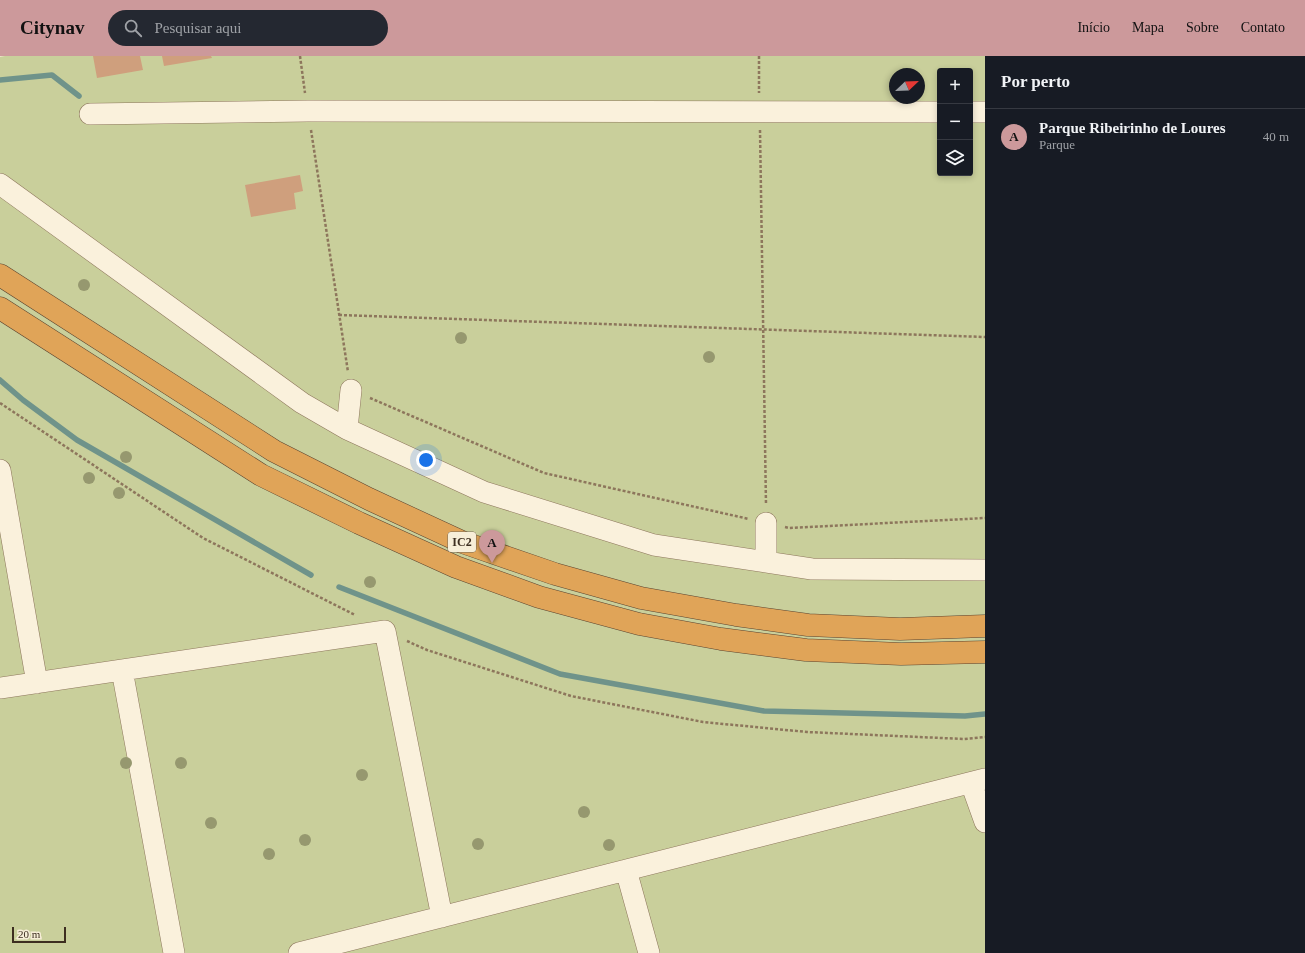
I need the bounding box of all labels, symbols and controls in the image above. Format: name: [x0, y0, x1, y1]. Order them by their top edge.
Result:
search box: [108, 10, 388, 46]
text: Citynav: [20, 17, 84, 38]
icon: search: [122, 17, 144, 39]
text: Pesquisar aqui: [154, 20, 241, 36]
text: Início: [1077, 20, 1110, 35]
text: Mapa: [1132, 20, 1164, 35]
text: Sobre: [1186, 20, 1219, 35]
text: Contato: [1241, 20, 1285, 35]
north arrow: [889, 68, 925, 104]
map controls: [937, 68, 973, 176]
button: +: [937, 68, 973, 104]
text: Por perto: [1001, 72, 1070, 91]
button: −: [937, 104, 973, 140]
text: Parque Ribeirinho de Loures: [1039, 120, 1226, 136]
text: A: [1009, 129, 1019, 144]
text: 40 m: [1263, 129, 1289, 144]
text: Parque: [1039, 137, 1075, 152]
button: layers: [937, 140, 973, 176]
your location: [416, 450, 436, 470]
pin: A: [479, 530, 505, 563]
road number: IC2: [448, 532, 476, 552]
scale bar: [12, 925, 66, 944]
text: 20 m: [18, 928, 40, 940]

